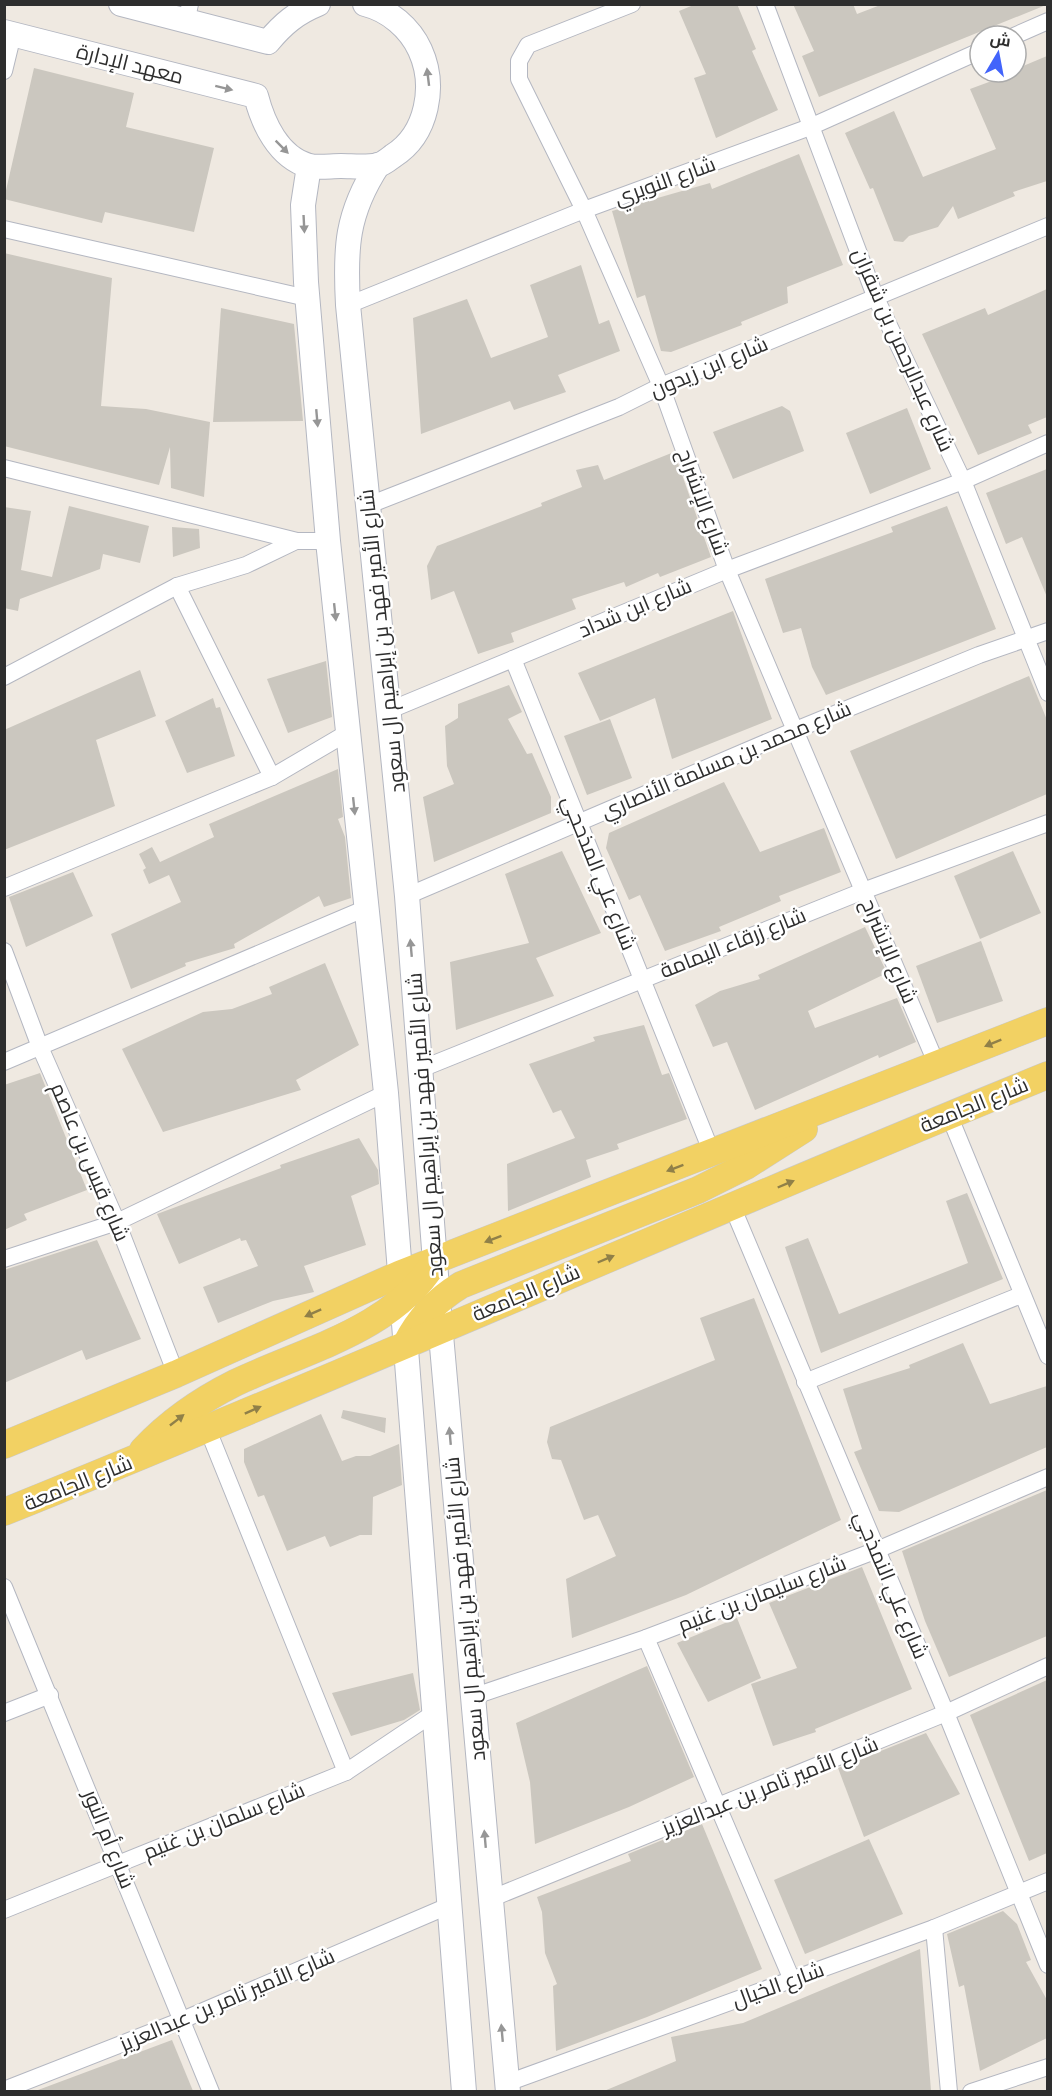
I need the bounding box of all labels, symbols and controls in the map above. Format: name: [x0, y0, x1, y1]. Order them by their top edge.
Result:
north arrow: [968, 24, 1028, 84]
text: ش: [989, 29, 1012, 51]
street label: معهد الإدارة: [74, 39, 186, 90]
one-way arrow: [423, 68, 432, 87]
one-way arrow: [215, 83, 233, 93]
one-way arrow: [274, 140, 289, 154]
street label: شارع النويري: [611, 152, 720, 214]
one-way arrow: [300, 214, 309, 233]
street label: شارع عبدالرحمن بن شقران: [845, 245, 959, 456]
street label: شارع ابن زيدون: [646, 331, 772, 404]
one-way arrow: [313, 409, 322, 428]
street label: شارع الإنشراح: [671, 445, 733, 559]
street label: شارع الأمير فهد بن إبراهيم ال سعود: [354, 488, 412, 794]
street label: شارع ابن شداد: [575, 573, 696, 644]
one-way arrow: [330, 603, 340, 622]
street label: شارع محمد بن مسلمة الأنصاري: [597, 696, 856, 827]
street label: شارع علي المذحجي: [553, 792, 641, 955]
one-way arrow: [349, 797, 359, 816]
street label: شارع الإنشراح: [854, 895, 922, 1008]
street label: شارع زرقاء اليمامة: [656, 903, 810, 985]
one-way arrow: [406, 939, 416, 958]
street label: شارع الأمير فهد بن إبراهيم ال سعود: [402, 972, 450, 1278]
one-way arrow: [984, 1039, 1002, 1048]
street label: شارع الجامعة: [916, 1072, 1032, 1139]
street label: شارع قيس بن عاصم: [44, 1079, 134, 1246]
one-way arrow: [666, 1163, 684, 1173]
one-way arrow: [777, 1179, 794, 1188]
one-way arrow: [484, 1234, 502, 1244]
one-way arrow: [597, 1254, 615, 1264]
street label: شارع الجامعة: [468, 1260, 584, 1328]
one-way arrow: [304, 1308, 322, 1318]
one-way arrow: [244, 1405, 262, 1415]
one-way arrow: [169, 1414, 184, 1426]
one-way arrow: [445, 1426, 455, 1445]
street label: شارع الجامعة: [20, 1450, 136, 1517]
street label: شارع الأمير فهد بن إبراهيم ال سعود: [440, 1456, 492, 1762]
street label: شارع علي النمذجي: [845, 1508, 933, 1664]
street label: شارع سليمان بن غنيم: [674, 1551, 850, 1639]
street label: شارع الأمير ثامر بن عبدالعزيز: [657, 1732, 883, 1843]
street label: شارع سلمان بن غنيم: [140, 1778, 309, 1866]
street label: شارع أم النور: [76, 1785, 141, 1893]
one-way arrow: [480, 1830, 489, 1849]
street label: شارع الأمير ثامر بن عبدالعزيز: [115, 1944, 339, 2058]
street label: شارع الخيال: [729, 1957, 828, 2015]
one-way arrow: [497, 2024, 507, 2043]

